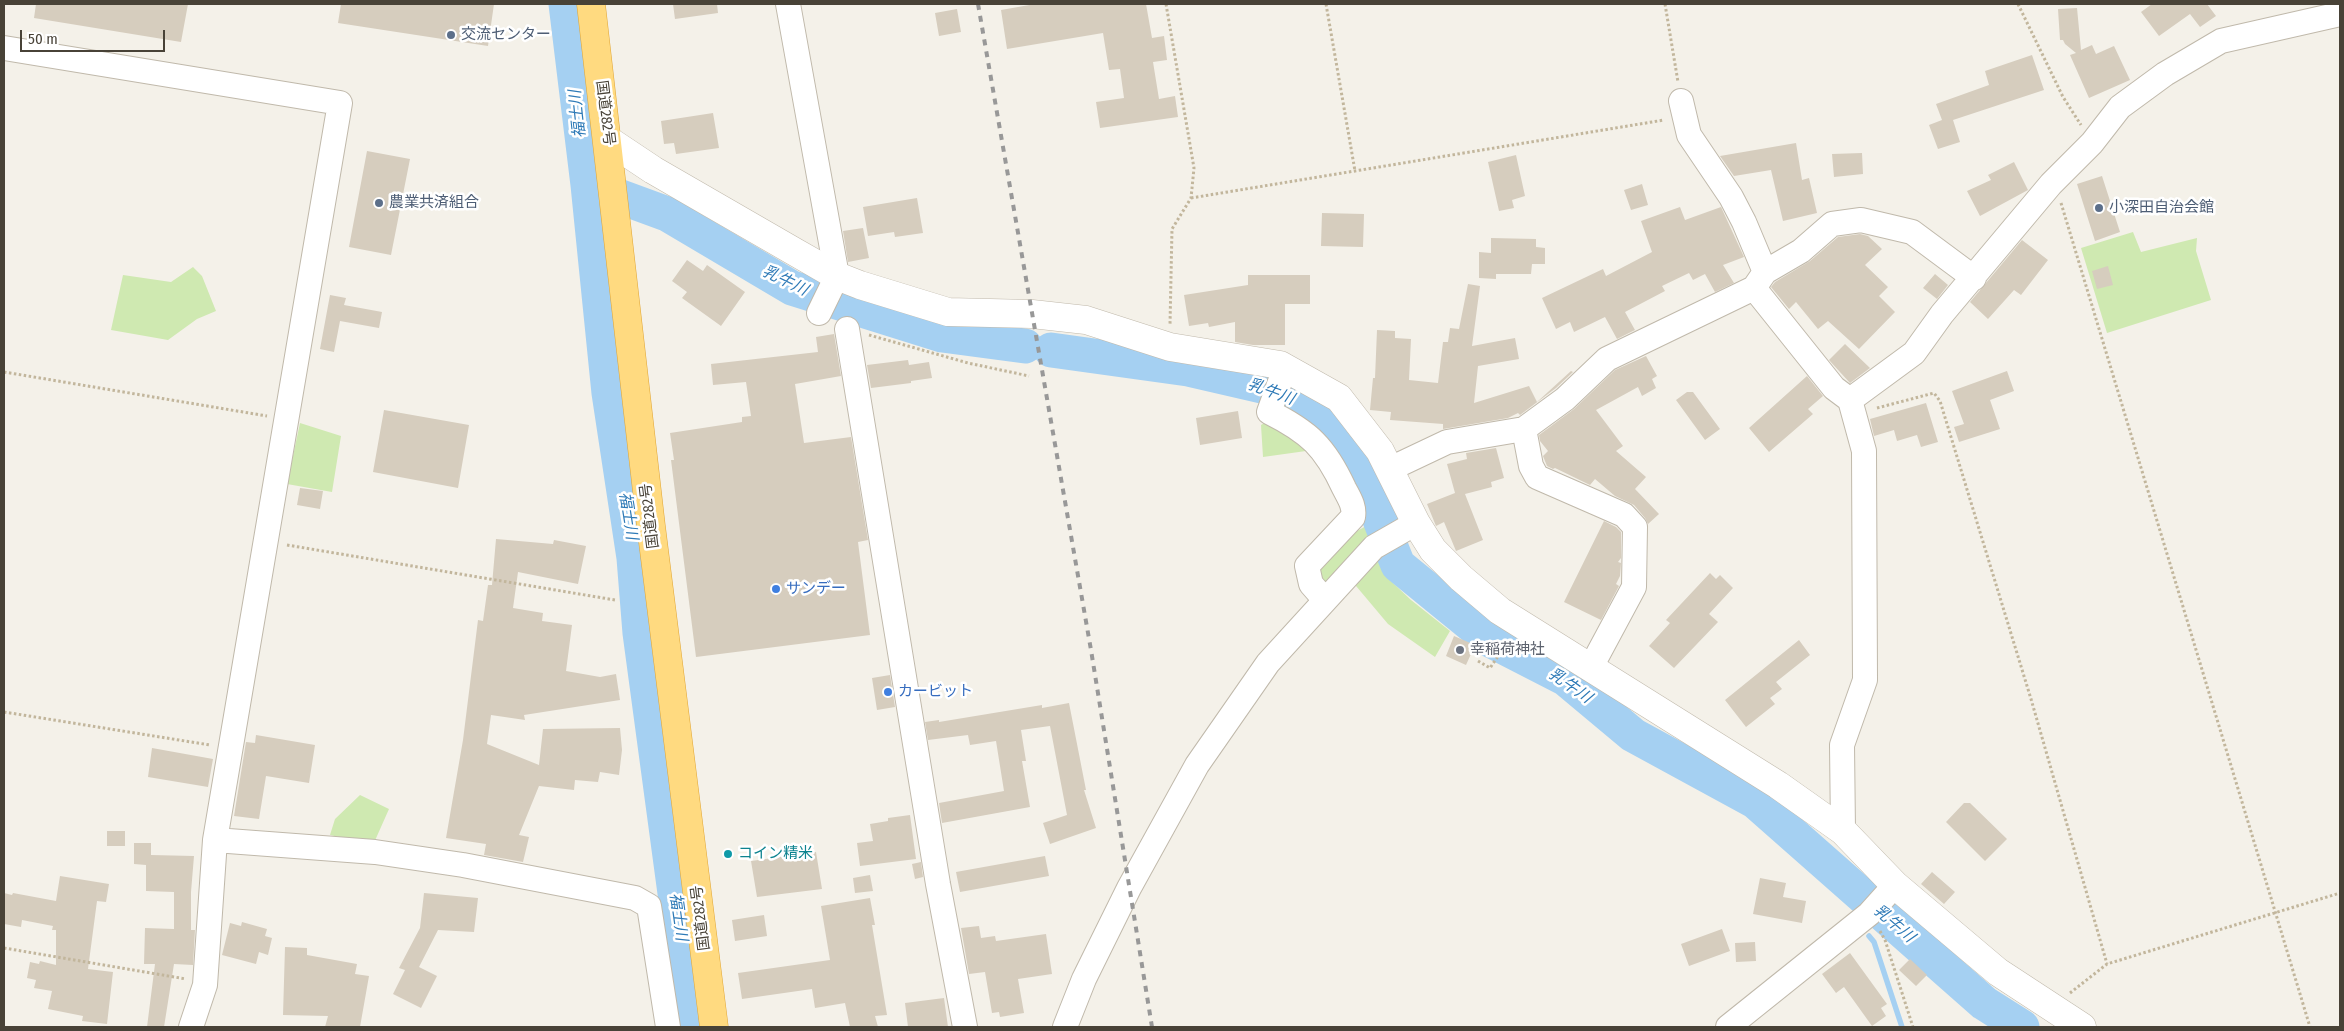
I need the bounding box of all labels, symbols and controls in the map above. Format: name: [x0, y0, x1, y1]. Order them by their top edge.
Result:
scale bar: [22, 20, 168, 52]
place label: 交流センター: [461, 26, 551, 44]
marker: 交流センター: [445, 29, 457, 41]
text: 50 m: [28, 30, 58, 48]
street label: 国道282号: [592, 79, 618, 147]
water label: 福士川: [566, 89, 590, 139]
place label: 農業共済組合: [389, 194, 479, 212]
marker: 農業共済組合: [373, 197, 385, 209]
place label: 小深田自治会館: [2109, 199, 2214, 217]
marker: 小深田自治会館: [2093, 202, 2105, 214]
water label: 乳牛川: [759, 262, 811, 300]
water label: 乳牛川: [1245, 375, 1297, 409]
street label: 国道282号: [637, 482, 663, 550]
water label: 福士川: [615, 491, 641, 541]
place label: サンデー: [786, 580, 846, 598]
marker: サンデー: [770, 583, 782, 595]
place label: 幸稲荷神社: [1470, 641, 1545, 659]
marker: 幸稲荷神社: [1454, 644, 1466, 656]
water label: 乳牛川: [1545, 664, 1595, 708]
place label: カービット: [898, 683, 973, 701]
marker: カービット: [882, 686, 894, 698]
place label: コイン精米: [738, 845, 813, 863]
marker: コイン精米: [722, 848, 734, 860]
street label: 国道282号: [688, 884, 714, 952]
water label: 福士川: [665, 892, 691, 942]
water label: 乳牛川: [1870, 901, 1918, 947]

